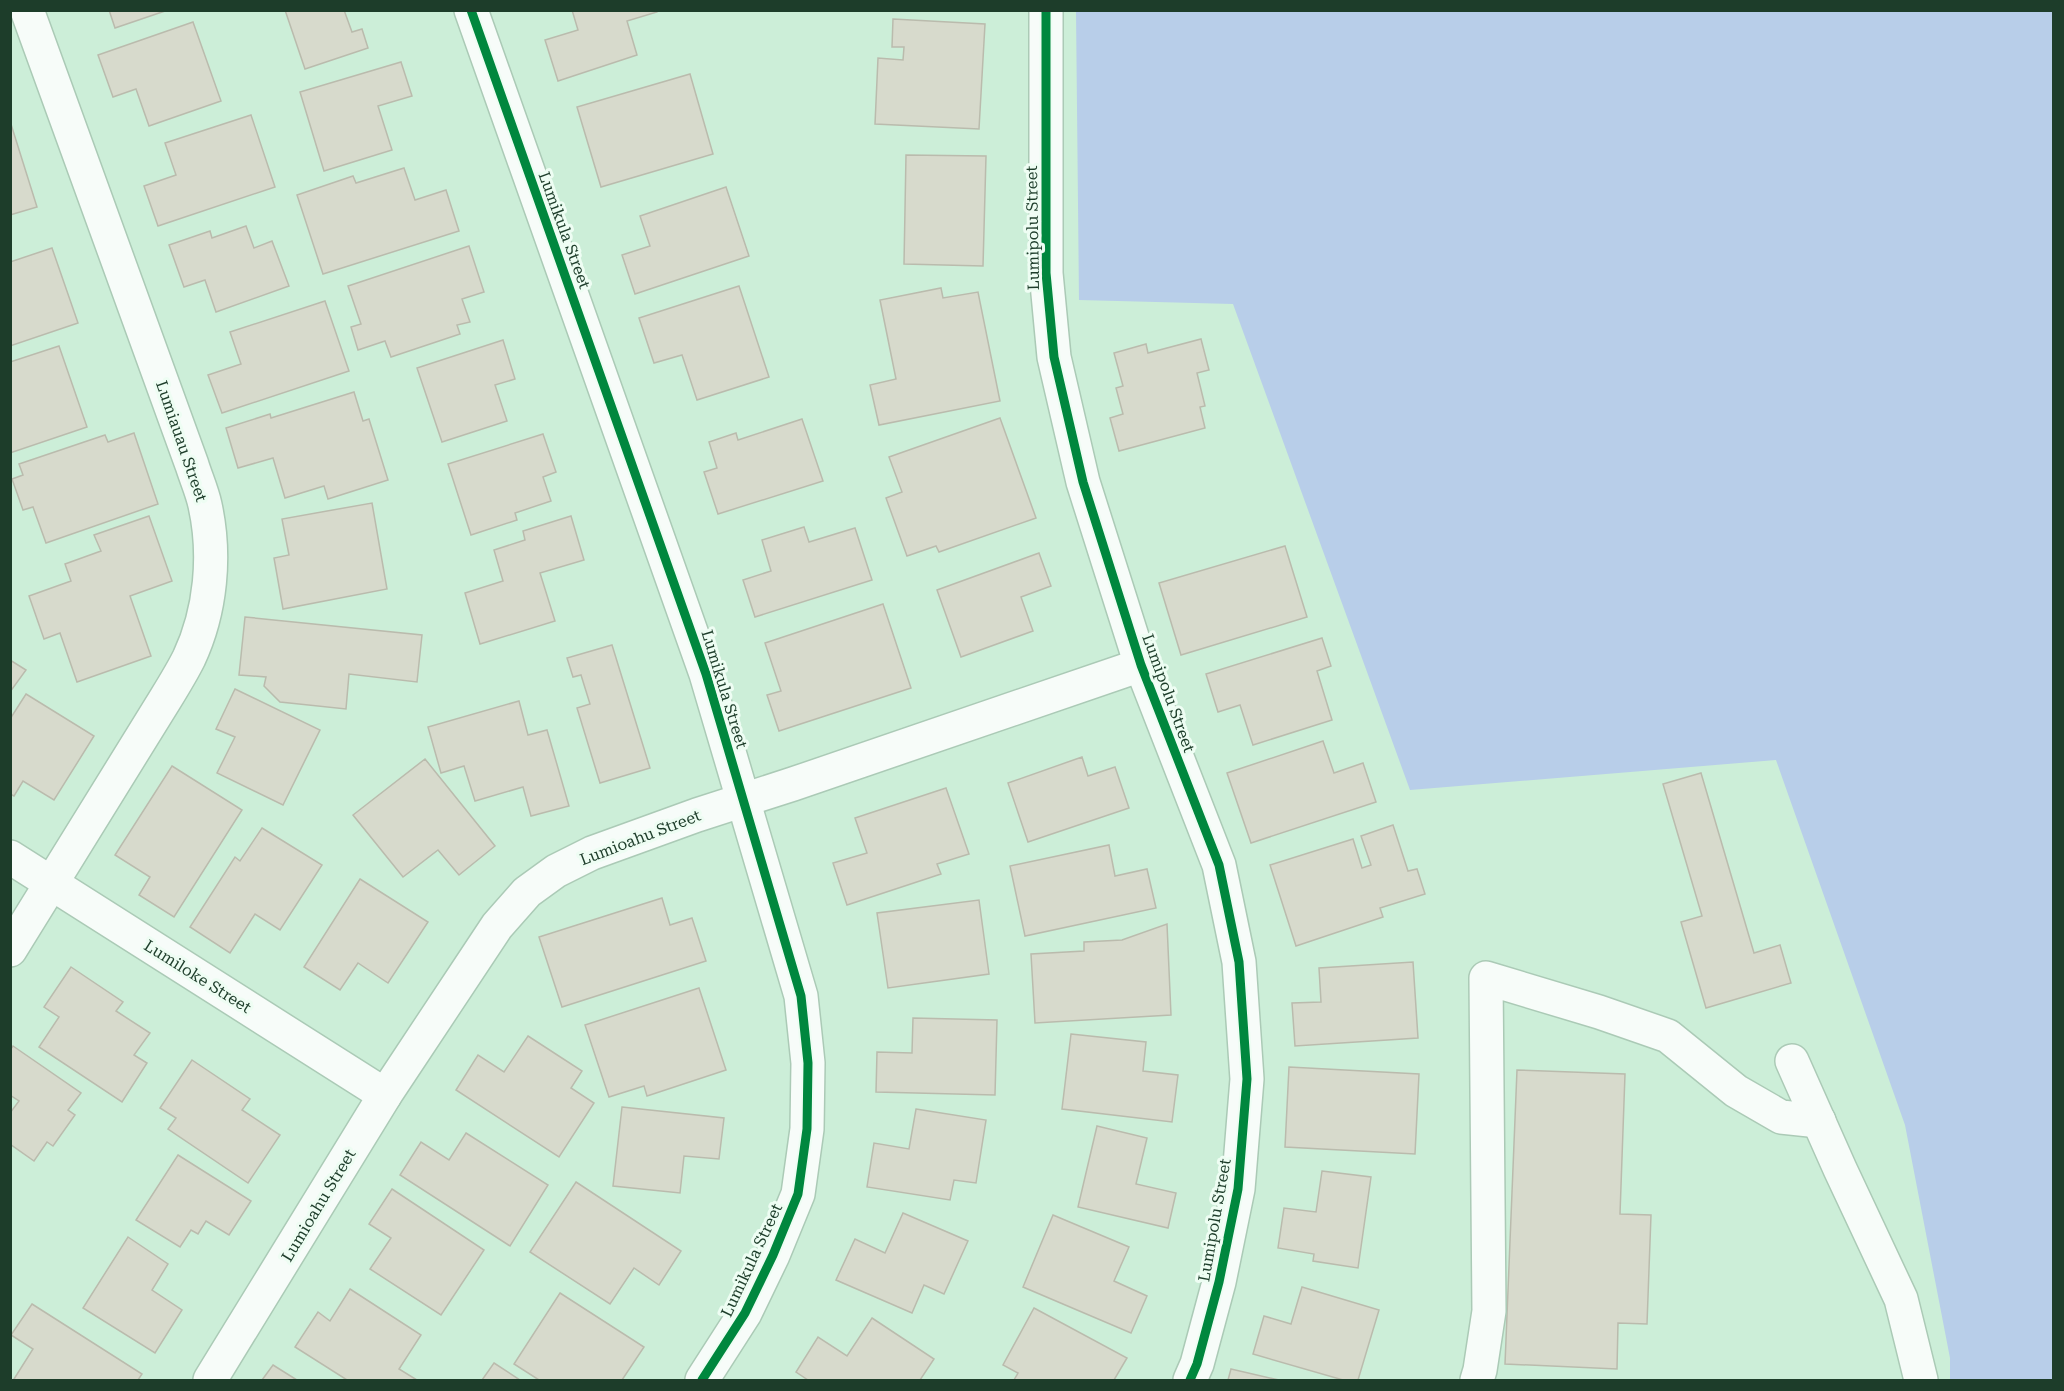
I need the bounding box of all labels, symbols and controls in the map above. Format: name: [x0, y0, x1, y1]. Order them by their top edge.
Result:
street label: Lumipolu Street: [1022, 165, 1043, 291]
street label: Lumikula Street: [535, 169, 595, 291]
street label: Lumiauau Street: [152, 378, 211, 504]
street label: Lumikula Street: [697, 628, 752, 751]
street label: Lumipolu Street: [1138, 631, 1199, 755]
street label: Lumioahu Street: [577, 806, 703, 869]
street label: Lumiloke Street: [141, 936, 255, 1017]
street label: Lumioahu Street: [277, 1145, 360, 1265]
street label: Lumipolu Street: [1194, 1157, 1235, 1283]
street label: Lumikula Street: [717, 1200, 786, 1320]

